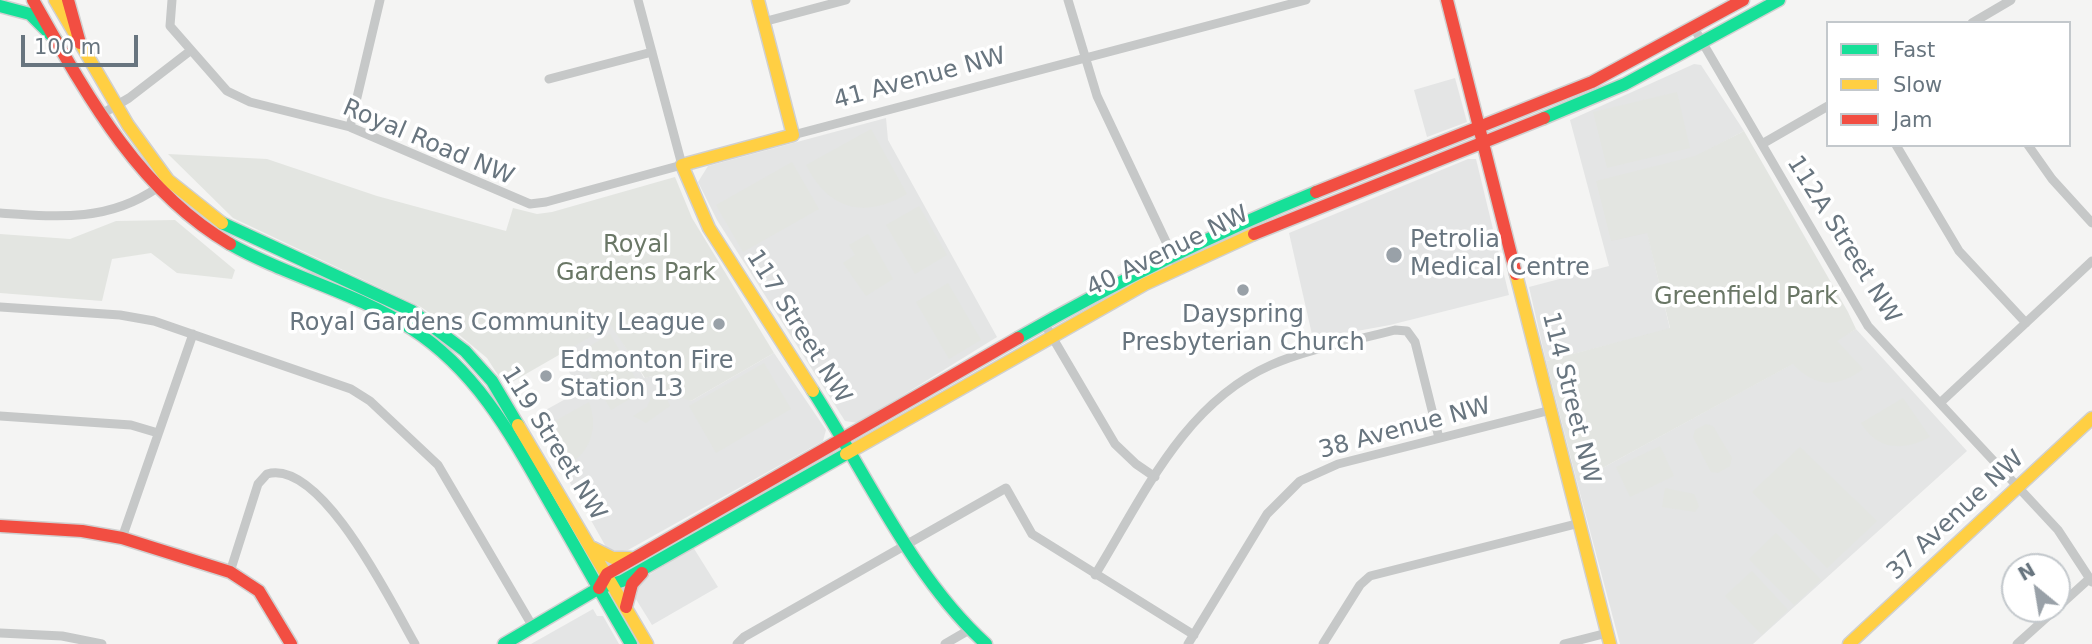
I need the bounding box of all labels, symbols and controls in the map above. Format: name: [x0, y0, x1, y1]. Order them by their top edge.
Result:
scale bar: [24, 21, 142, 65]
legend: [1826, 21, 2071, 147]
text: 100 m: [34, 35, 101, 59]
text: Fast: [1893, 38, 1935, 62]
street label: 41 Avenue NW: [831, 42, 1009, 116]
text: Slow: [1893, 73, 1942, 97]
street label: Royal Road NW: [338, 94, 518, 192]
text: Jam: [1893, 108, 1933, 132]
street label: 112A Street NW: [1780, 151, 1906, 329]
street label: 40 Avenue NW: [1082, 200, 1254, 304]
place label: Petrolia Medical Centre: [1410, 227, 1590, 283]
park label: Royal Gardens Park: [556, 232, 716, 288]
street label: 117 Street NW: [739, 245, 857, 409]
marker: Petrolia Medical Centre: [1384, 245, 1404, 265]
marker: Dayspring Presbyterian Church: [1235, 282, 1251, 298]
park label: Greenfield Park: [1654, 284, 1838, 312]
place label: Dayspring Presbyterian Church: [1121, 302, 1365, 358]
street label: 114 Street NW: [1535, 309, 1605, 487]
place label: Royal Gardens Community League: [289, 310, 705, 338]
marker: Royal Gardens Community League: [711, 316, 727, 332]
place label: Edmonton Fire Station 13: [560, 348, 733, 404]
street label: 119 Street NW: [494, 362, 612, 526]
marker: Edmonton Fire Station 13: [538, 368, 554, 384]
street label: 38 Avenue NW: [1316, 392, 1494, 466]
street label: 37 Avenue NW: [1882, 445, 2030, 587]
north arrow: [2001, 553, 2071, 623]

